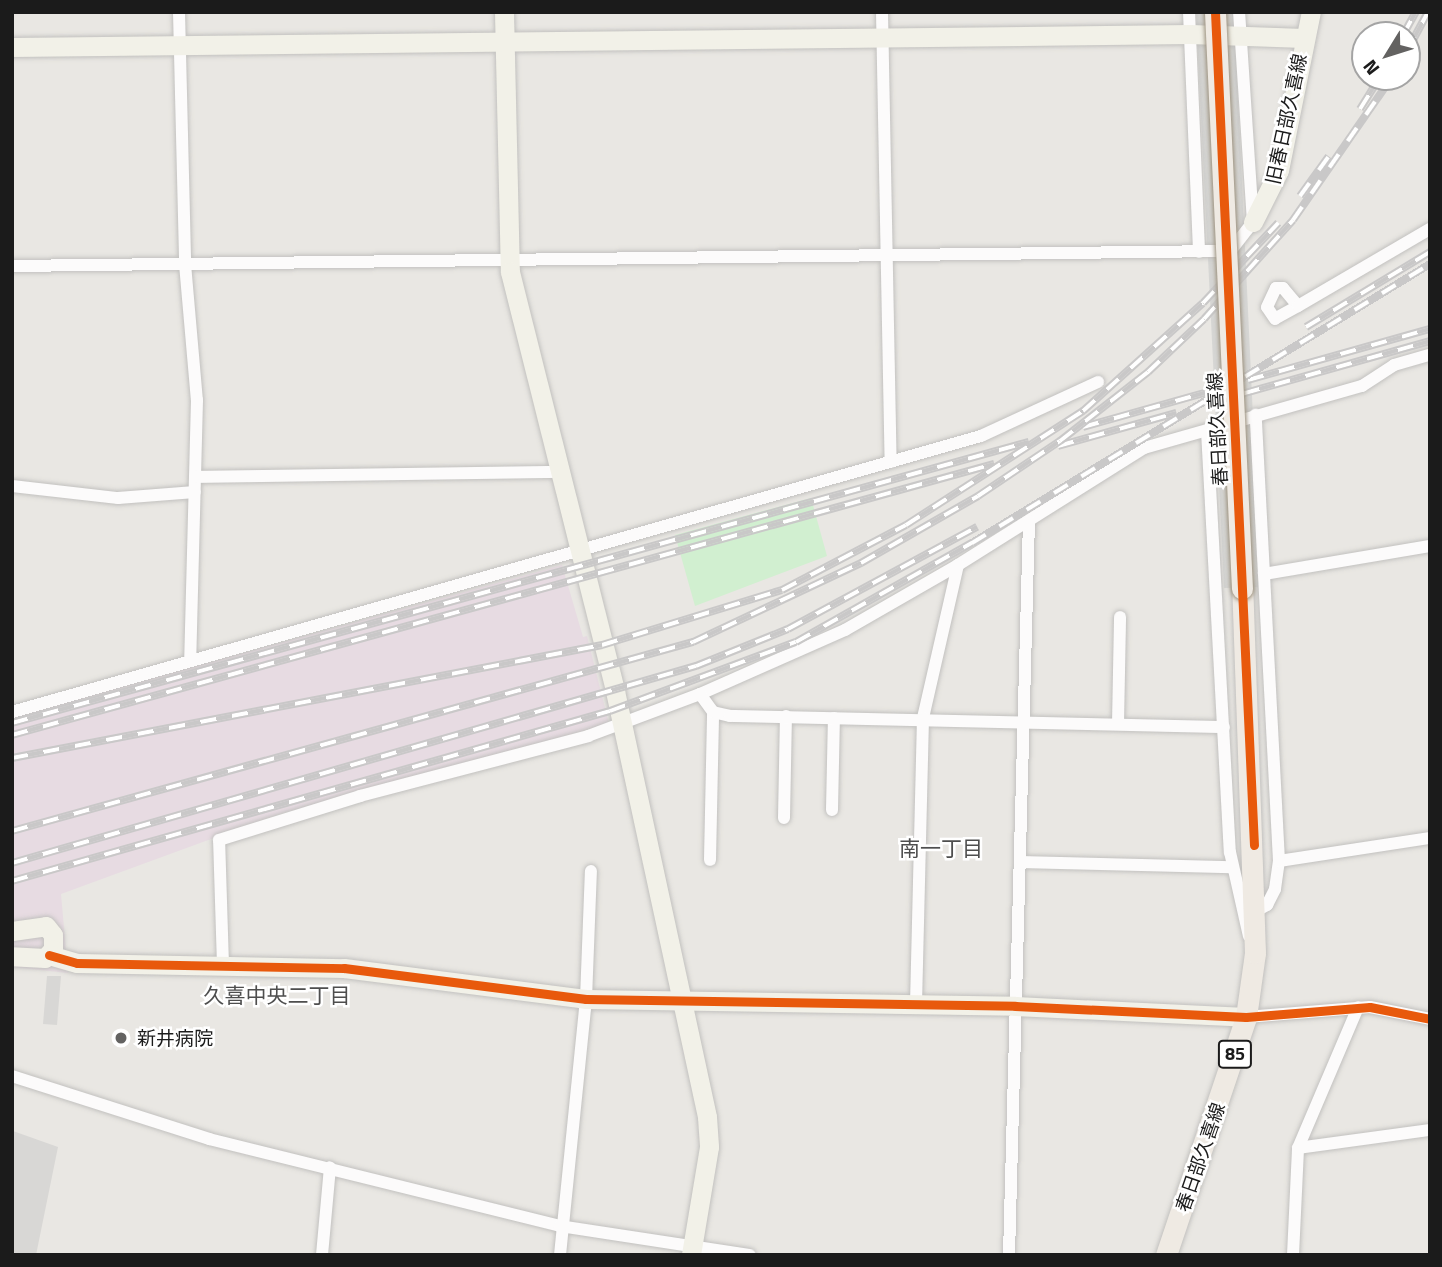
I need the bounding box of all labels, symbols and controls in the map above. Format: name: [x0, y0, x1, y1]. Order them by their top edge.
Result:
north arrow: [1351, 21, 1421, 91]
street label: 旧春日部久喜線: [1261, 52, 1311, 186]
text: N: [1355, 54, 1386, 82]
street label: 春日部久喜線: [1203, 371, 1231, 487]
district label: 南一丁目: [899, 835, 983, 861]
district label: 久喜中央二丁目: [204, 982, 350, 1008]
place label: 新井病院: [137, 1027, 213, 1049]
marker: 新井病院: [111, 1028, 131, 1048]
road number: 85: [1218, 1040, 1252, 1069]
street label: 春日部久喜線: [1171, 1099, 1229, 1215]

